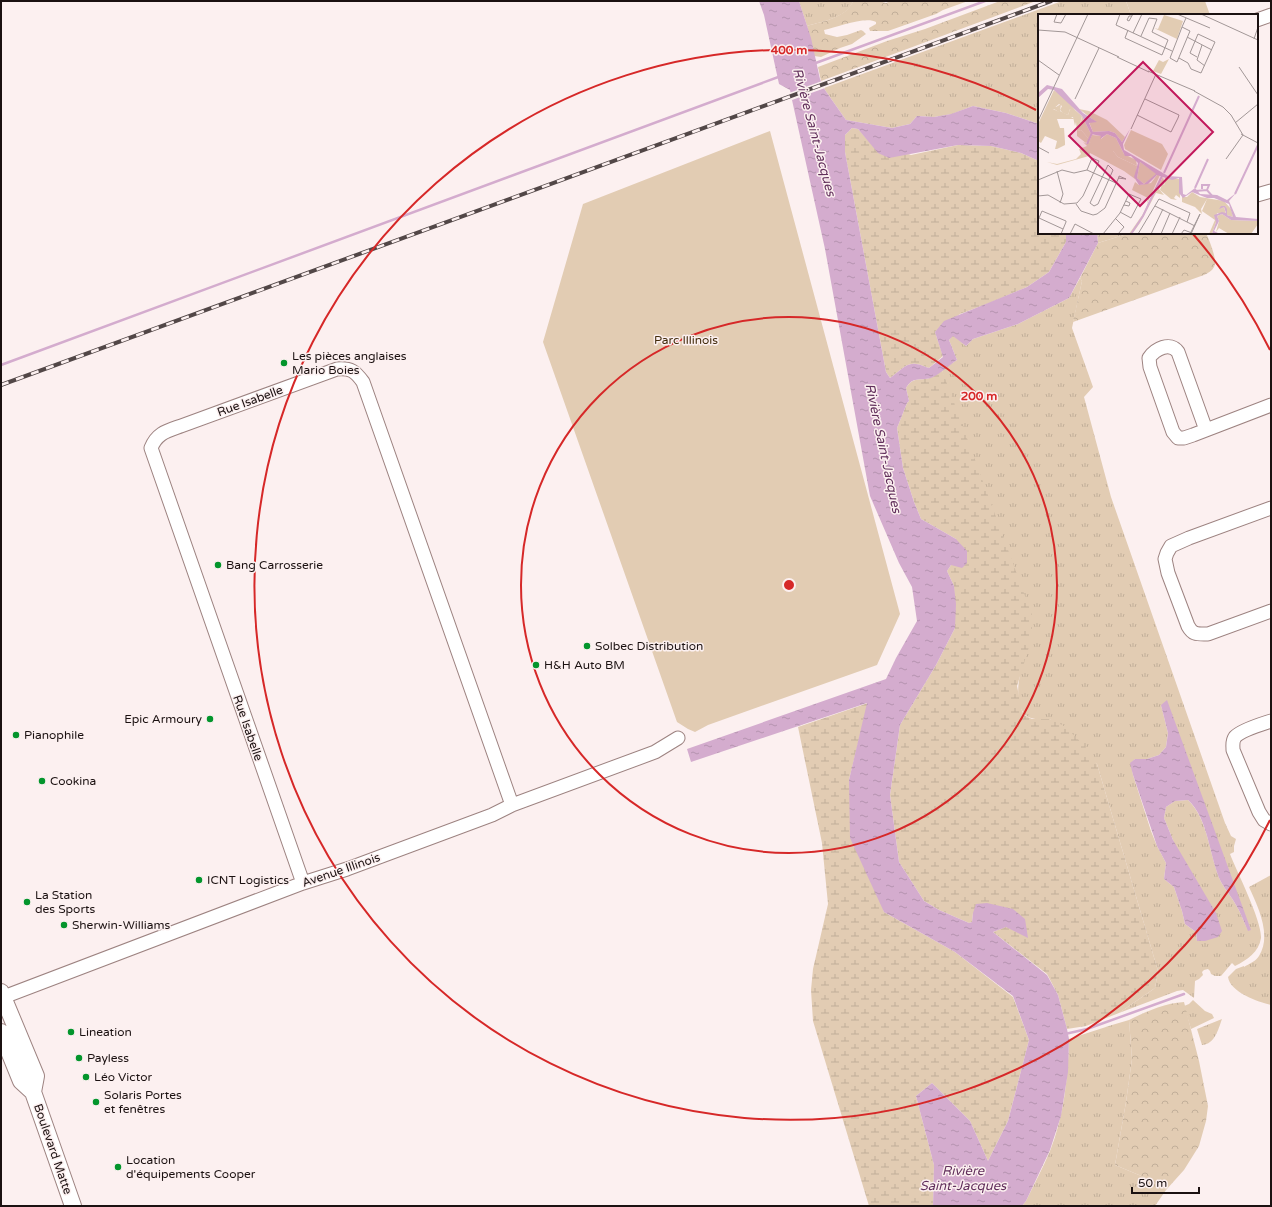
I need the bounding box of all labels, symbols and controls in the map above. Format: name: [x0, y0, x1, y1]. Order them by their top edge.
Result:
inset map: [1038, 14, 1258, 234]
text: 400 m: [771, 43, 807, 57]
water label: Rivière Saint-Jacques: [789, 66, 839, 199]
park label: Parc Illinois: [654, 333, 718, 347]
place label: Les pièces anglaises Mario Boies: [292, 349, 407, 377]
marker: Les pièces anglaises Mario Boies: [279, 358, 289, 368]
water label: Rivière Saint-Jacques: [861, 382, 905, 515]
street label: Rue Isabelle: [215, 383, 285, 419]
text: 200 m: [961, 389, 997, 403]
place label: Bang Carrosserie: [226, 558, 323, 572]
marker: Bang Carrosserie: [213, 560, 223, 570]
centre of rings: [782, 578, 796, 592]
place label: Solbec Distribution: [595, 639, 703, 653]
marker: Solbec Distribution: [582, 641, 592, 651]
place label: H&H Auto BM: [544, 658, 625, 672]
marker: H&H Auto BM: [531, 660, 541, 670]
street label: Rue Isabelle: [230, 693, 266, 763]
place label: Epic Armoury: [124, 712, 203, 726]
marker: Epic Armoury: [205, 714, 215, 724]
place label: Pianophile: [24, 728, 84, 742]
marker: Pianophile: [11, 730, 21, 740]
place label: Cookina: [50, 774, 96, 788]
marker: Cookina: [37, 776, 47, 786]
street label: Avenue Illinois: [300, 850, 382, 890]
place label: ICNT Logistics: [207, 873, 289, 887]
marker: ICNT Logistics: [194, 875, 204, 885]
place label: La Station des Sports: [35, 888, 96, 916]
marker: La Station des Sports: [22, 897, 32, 907]
place label: Sherwin-Williams: [72, 918, 170, 932]
marker: Sherwin-Williams: [59, 920, 69, 930]
place label: Lineation: [79, 1025, 132, 1039]
marker: Lineation: [66, 1027, 76, 1037]
place label: Payless: [87, 1051, 129, 1065]
marker: Payless: [74, 1053, 84, 1063]
place label: Léo Victor: [94, 1070, 153, 1084]
marker: Léo Victor: [81, 1072, 91, 1082]
place label: Solaris Portes et fenêtres: [104, 1088, 182, 1116]
marker: Solaris Portes et fenêtres: [91, 1097, 101, 1107]
street label: Boulevard Matte: [31, 1102, 75, 1196]
place label: Location d'équipements Cooper: [126, 1153, 256, 1181]
marker: Location d'équipements Cooper: [113, 1162, 123, 1172]
water label: Rivière Saint-Jacques: [920, 1163, 1007, 1194]
scale bar: [1132, 1169, 1199, 1195]
text: 50 m: [1138, 1176, 1167, 1190]

